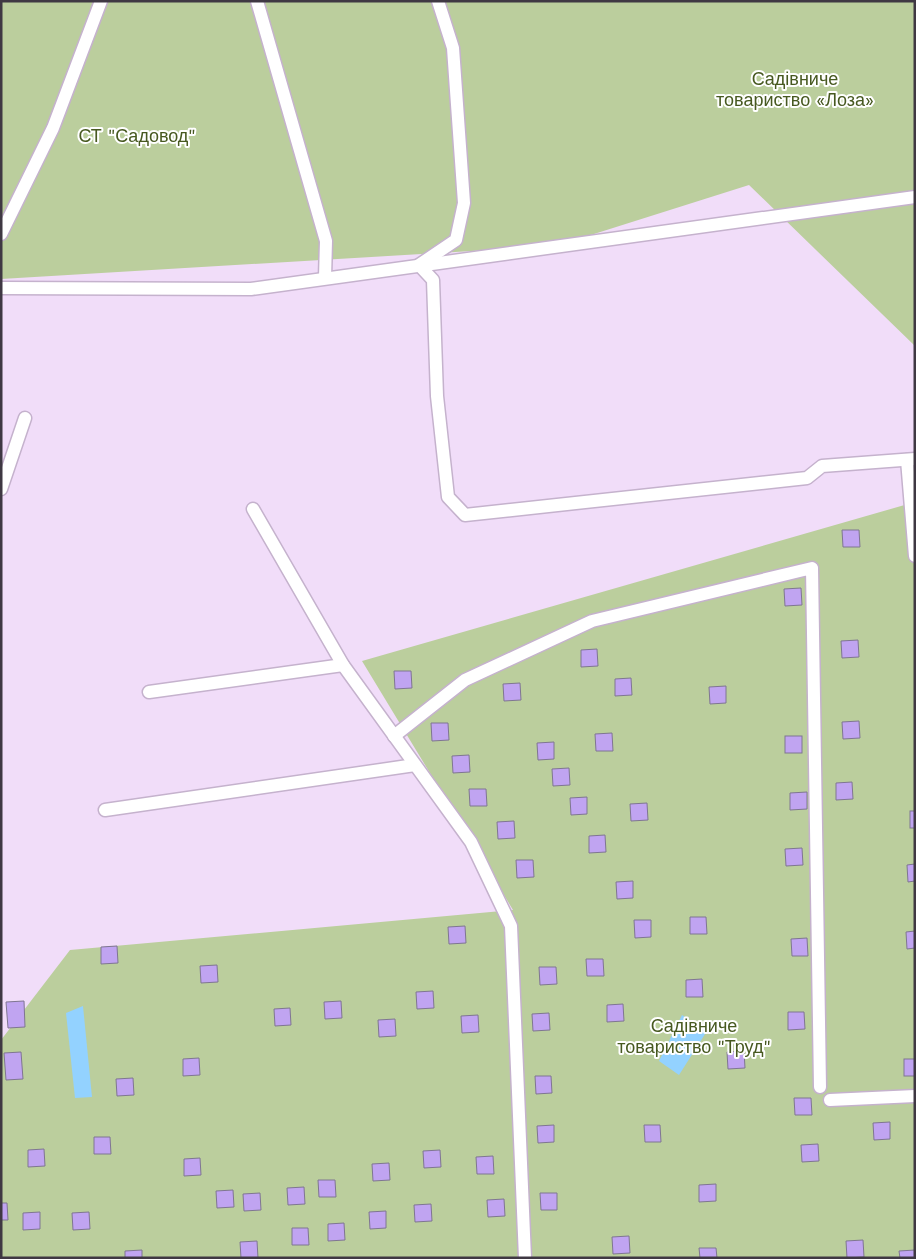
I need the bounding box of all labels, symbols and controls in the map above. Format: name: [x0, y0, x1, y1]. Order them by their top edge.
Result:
park label: Садівниче товариство «Лоза»: [716, 68, 874, 110]
park label: СТ "Садовод": [78, 125, 196, 146]
park label: Садівниче товариство "Труд": [617, 1015, 771, 1057]

